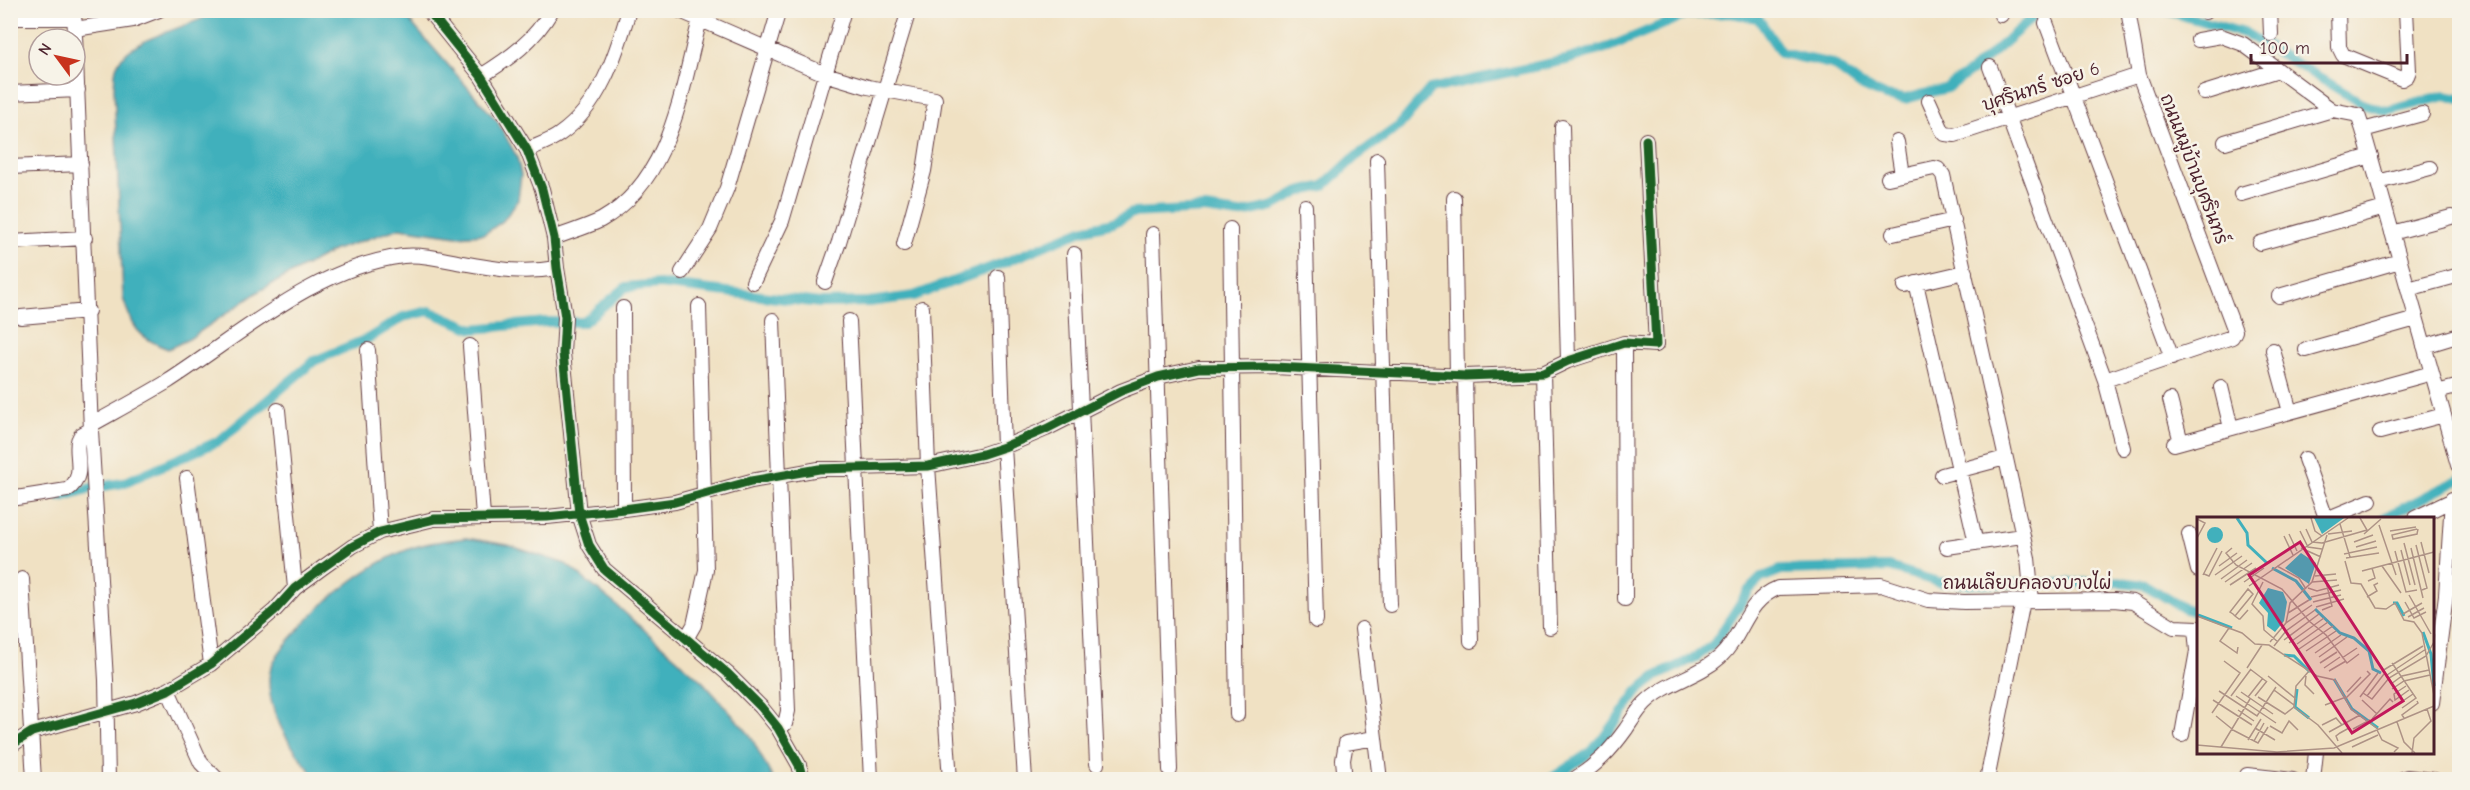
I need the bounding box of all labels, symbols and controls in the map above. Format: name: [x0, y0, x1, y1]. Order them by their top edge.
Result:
north arrow: [27, 27, 87, 87]
scale bar: [2251, 27, 2407, 65]
text: 100 m: [2260, 38, 2310, 59]
text: N: [35, 40, 56, 59]
street label: บุศรินทร์ ซอย 6: [1979, 55, 2103, 119]
street label: ถนนหมู่บ้านบุศรินทร์: [2153, 90, 2235, 249]
inset map: [2197, 517, 2434, 754]
street label: ถนนเลียบคลองบางไผ่: [1943, 570, 2111, 594]

